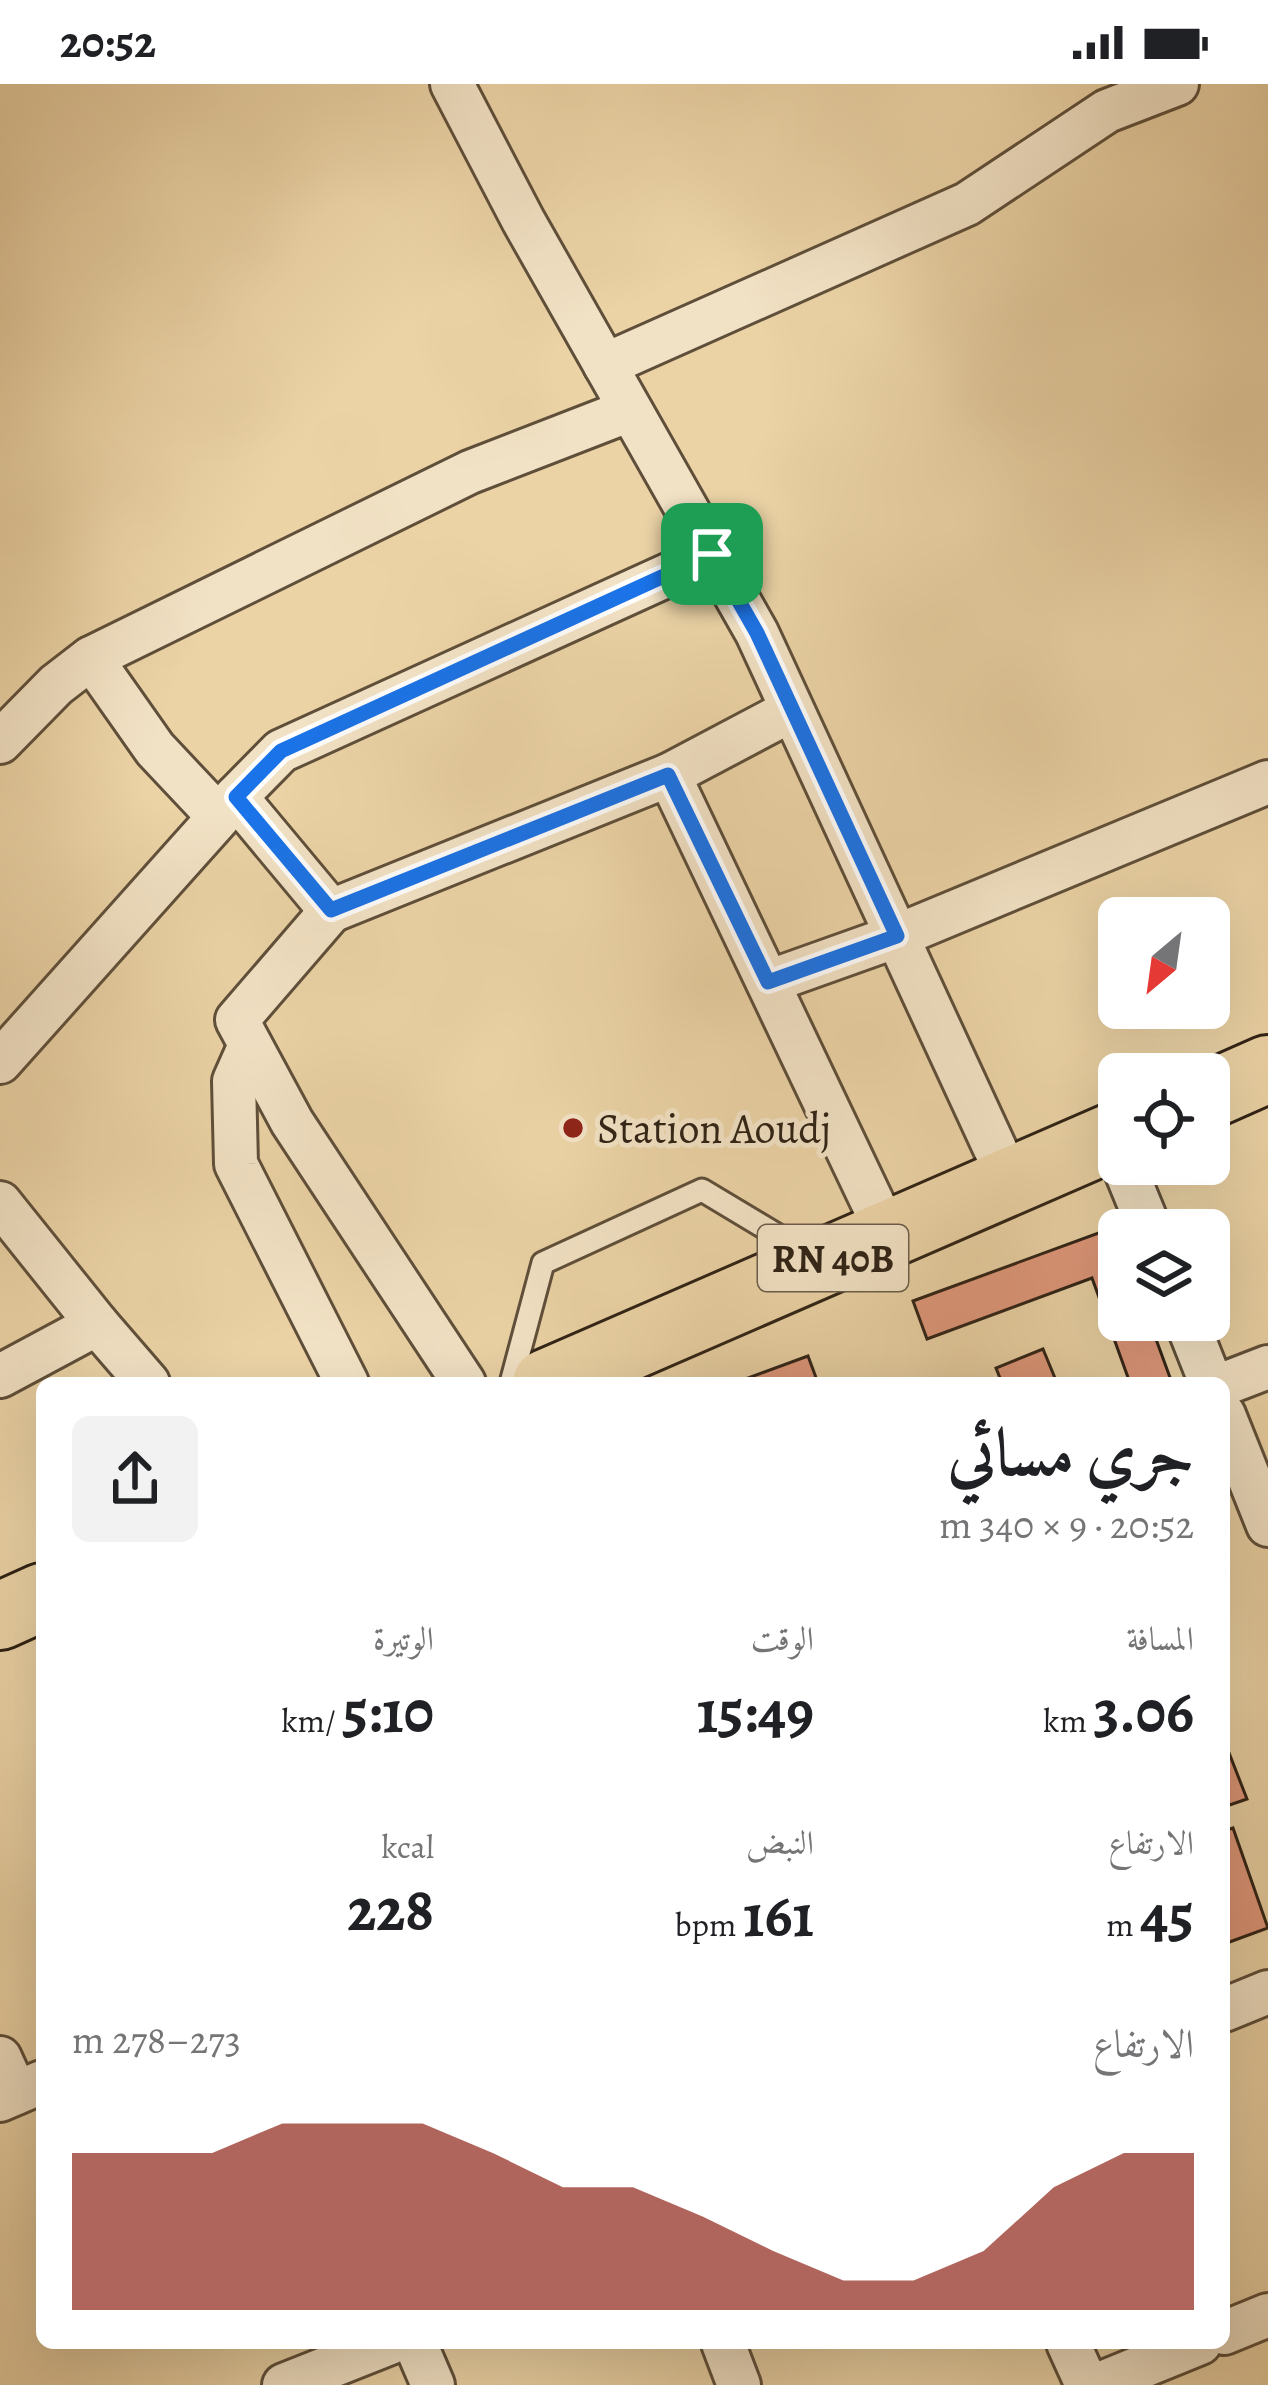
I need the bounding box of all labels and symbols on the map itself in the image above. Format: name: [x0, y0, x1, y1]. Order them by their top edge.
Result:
pin: [661, 503, 763, 605]
north arrow: [1098, 897, 1230, 1029]
place label: Station Aoudj: [597, 1100, 831, 1157]
marker: Station Aoudj: [560, 1115, 586, 1141]
road number: RN 40B: [758, 1225, 908, 1291]

